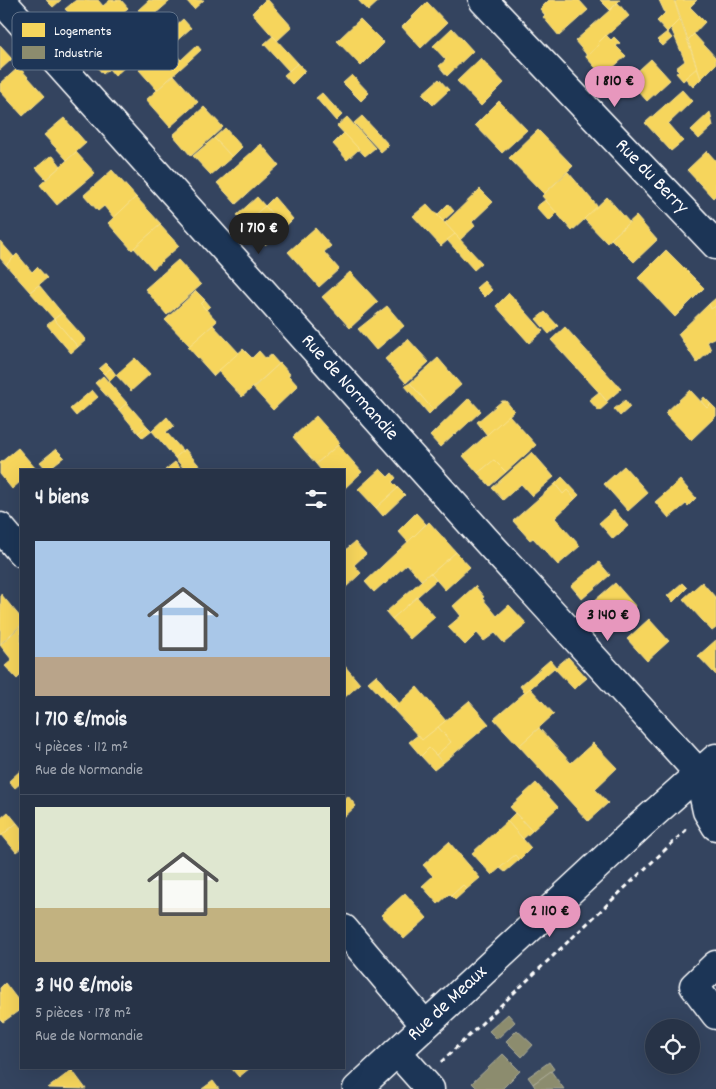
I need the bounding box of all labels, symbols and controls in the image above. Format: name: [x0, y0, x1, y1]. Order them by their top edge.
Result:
legend: [12, 12, 178, 70]
text: Logements: [54, 22, 112, 42]
text: Industrie: [54, 44, 102, 64]
pin: 1 810 €: [569, 66, 661, 108]
text: 1 810 €: [596, 70, 634, 93]
street label: Rue du Berry: [608, 133, 695, 222]
pin: 1 710 €: [213, 212, 305, 255]
text: 1 710 €: [240, 217, 278, 240]
street label: Rue de Normandie: [293, 329, 405, 448]
text: 4 biens: [35, 484, 89, 514]
icon: filters: [302, 485, 330, 513]
icon: home: [138, 574, 228, 664]
pin: 3 140 €: [562, 600, 654, 642]
text: 3 140 €: [587, 604, 629, 627]
text: 1 710 €/mois: [35, 706, 127, 736]
text: 4 pièces · 112 m²: [35, 736, 128, 759]
text: Rue de Normandie: [35, 759, 143, 782]
icon: home: [138, 839, 228, 929]
pin: 2 110 €: [504, 896, 596, 938]
text: 2 110 €: [531, 900, 569, 923]
street label: Rue de Meaux: [402, 959, 495, 1048]
text: 3 140 €/mois: [35, 972, 133, 1002]
text: 5 pièces · 178 m²: [35, 1002, 131, 1025]
map controls: [645, 1019, 700, 1074]
button: locate: [645, 1019, 700, 1074]
text: Rue de Normandie: [35, 1025, 143, 1048]

